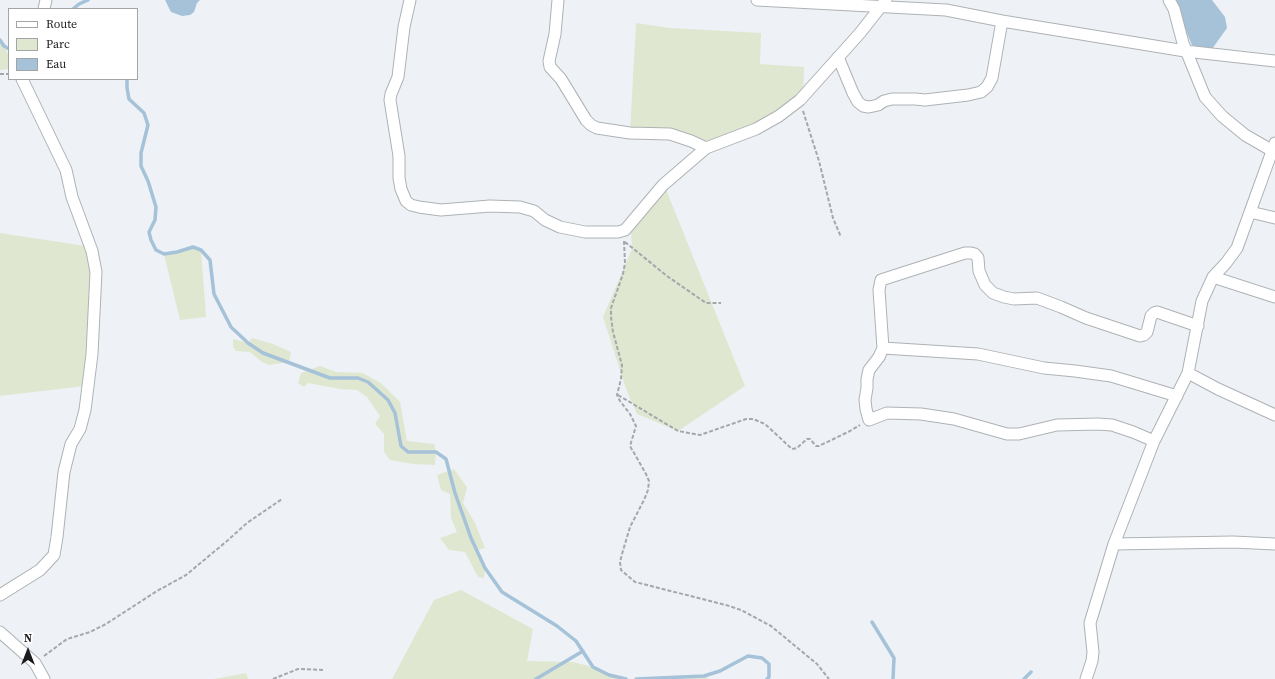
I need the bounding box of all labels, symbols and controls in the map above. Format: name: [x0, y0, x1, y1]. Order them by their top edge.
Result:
legend: [8, 8, 138, 80]
text: Route: [46, 16, 77, 32]
text: Parc: [46, 36, 70, 52]
text: Eau: [46, 56, 66, 72]
north arrow: [8, 631, 48, 671]
text: N: [24, 631, 32, 646]

